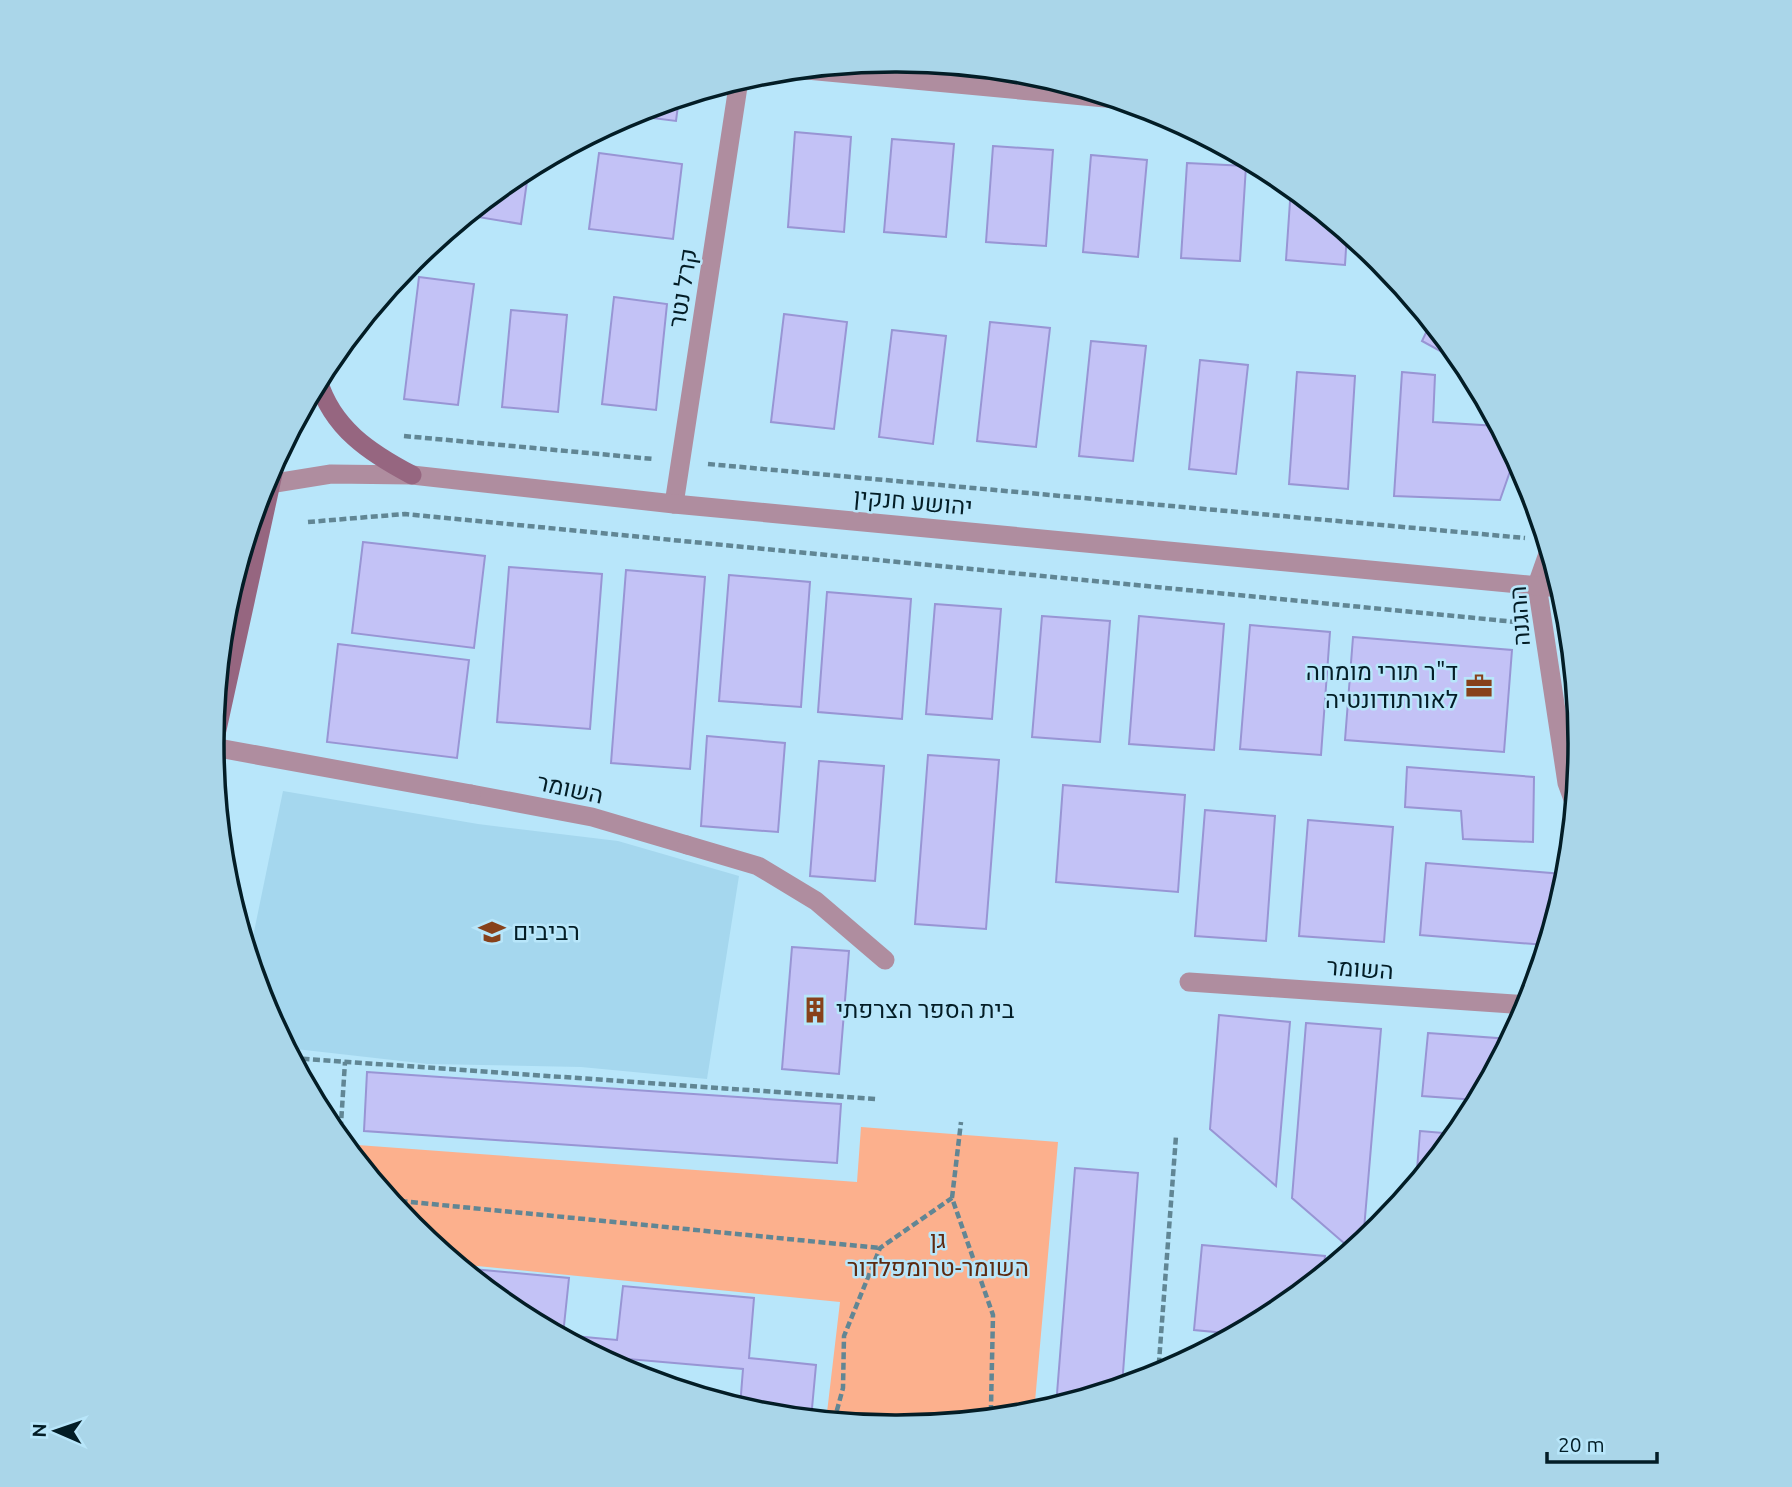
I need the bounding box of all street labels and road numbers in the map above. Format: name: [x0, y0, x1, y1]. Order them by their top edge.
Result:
street label: קרל נטר: [663, 246, 702, 329]
street label: יהושע חנקין: [852, 483, 974, 520]
street label: ההגנה: [1504, 585, 1535, 647]
street label: השומר: [534, 768, 606, 809]
street label: השומר: [1326, 953, 1395, 984]

